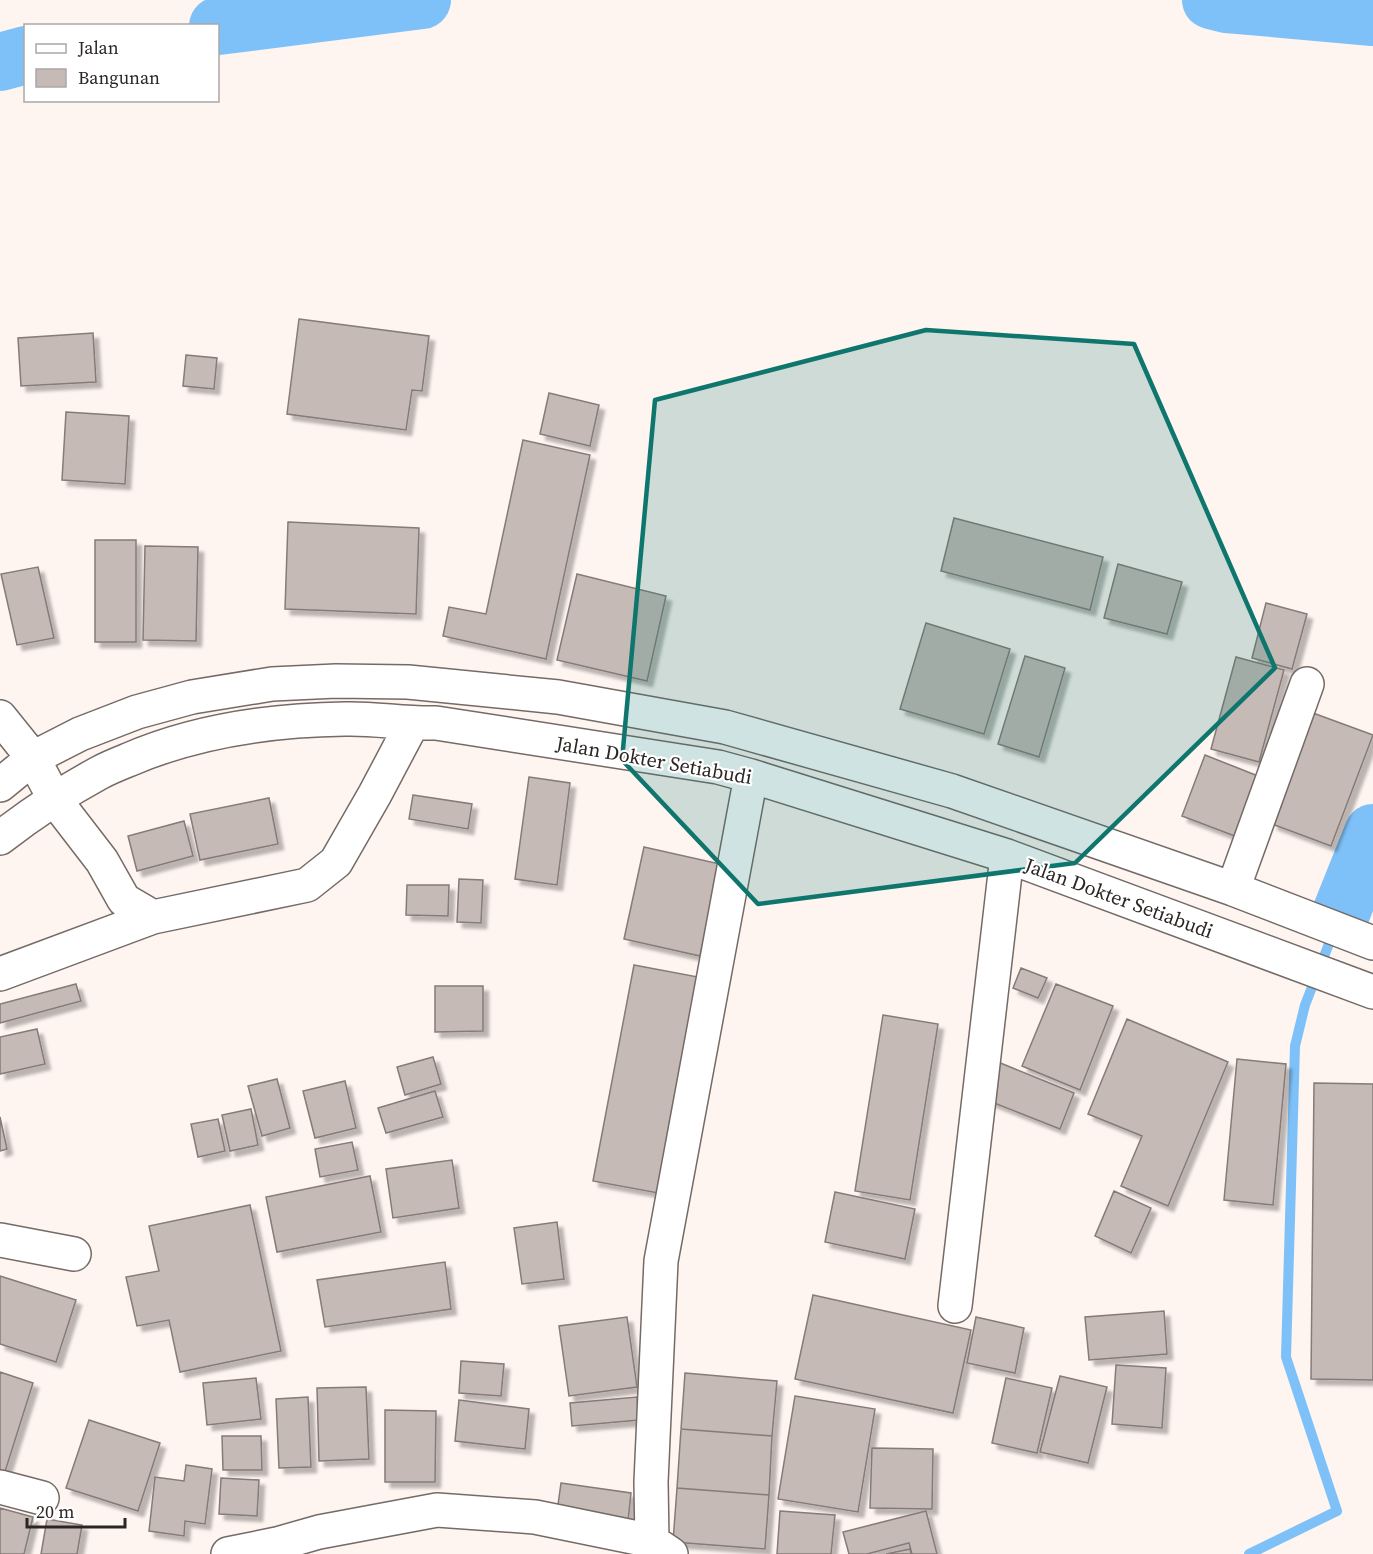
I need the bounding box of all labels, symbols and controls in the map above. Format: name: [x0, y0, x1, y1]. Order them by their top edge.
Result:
legend: [24, 24, 219, 102]
text: Jalan: [77, 35, 119, 60]
text: Bangunan: [78, 65, 160, 90]
street label: Jalan Dokter Setiabudi: [553, 729, 754, 791]
street label: Jalan Dokter Setiabudi: [1020, 851, 1217, 945]
scale bar: [27, 1491, 124, 1529]
text: 20 m: [36, 1499, 74, 1524]

